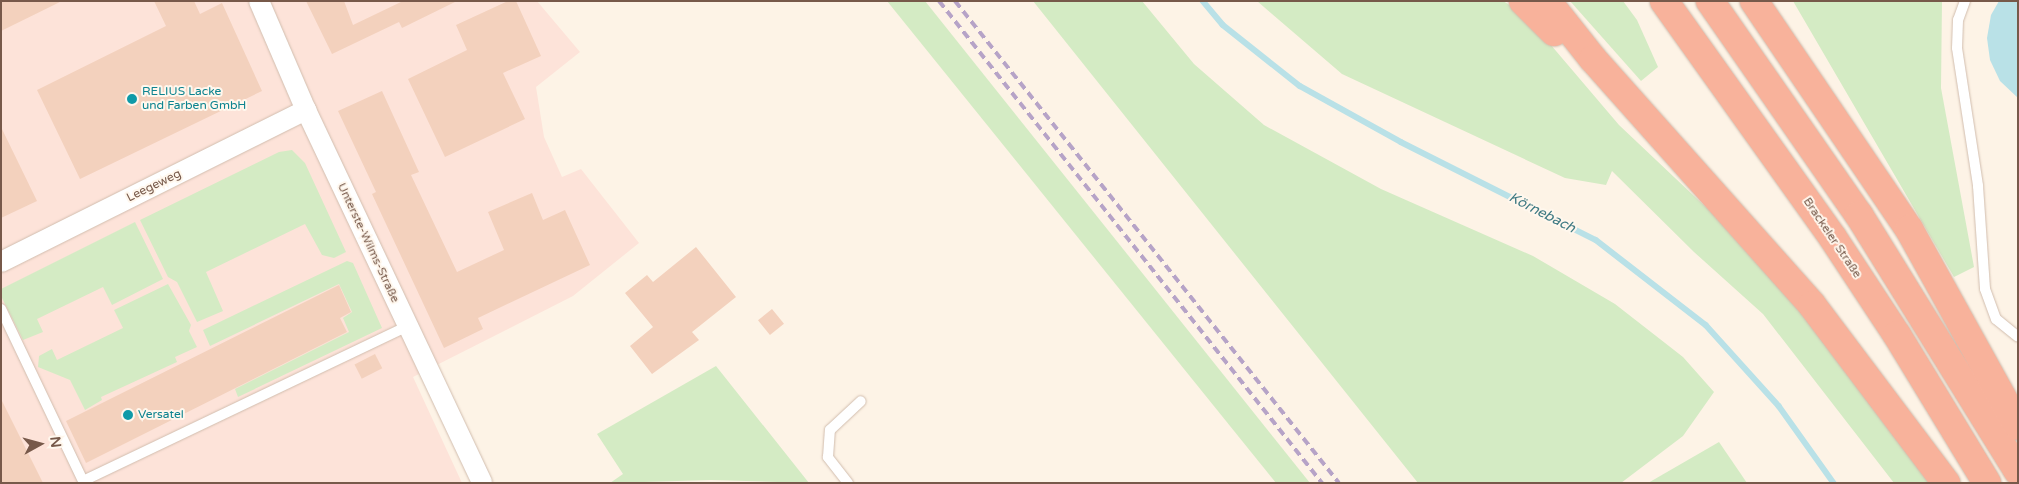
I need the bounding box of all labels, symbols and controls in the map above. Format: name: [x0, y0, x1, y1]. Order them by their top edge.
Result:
place label: RELIUS Lacke und Farben GmbH: [142, 85, 246, 113]
marker: RELIUS Lacke und Farben GmbH: [126, 93, 138, 105]
street label: Leegeweg: [125, 167, 183, 205]
street label: Unterste-Wilms-Straße: [334, 181, 402, 305]
water label: Körnebach: [1506, 189, 1578, 237]
street label: Brackeler Straße: [1800, 195, 1864, 281]
place label: Versatel: [138, 408, 184, 422]
marker: Versatel: [122, 409, 134, 421]
north arrow: [15, 419, 65, 469]
text: N: [46, 435, 65, 449]

